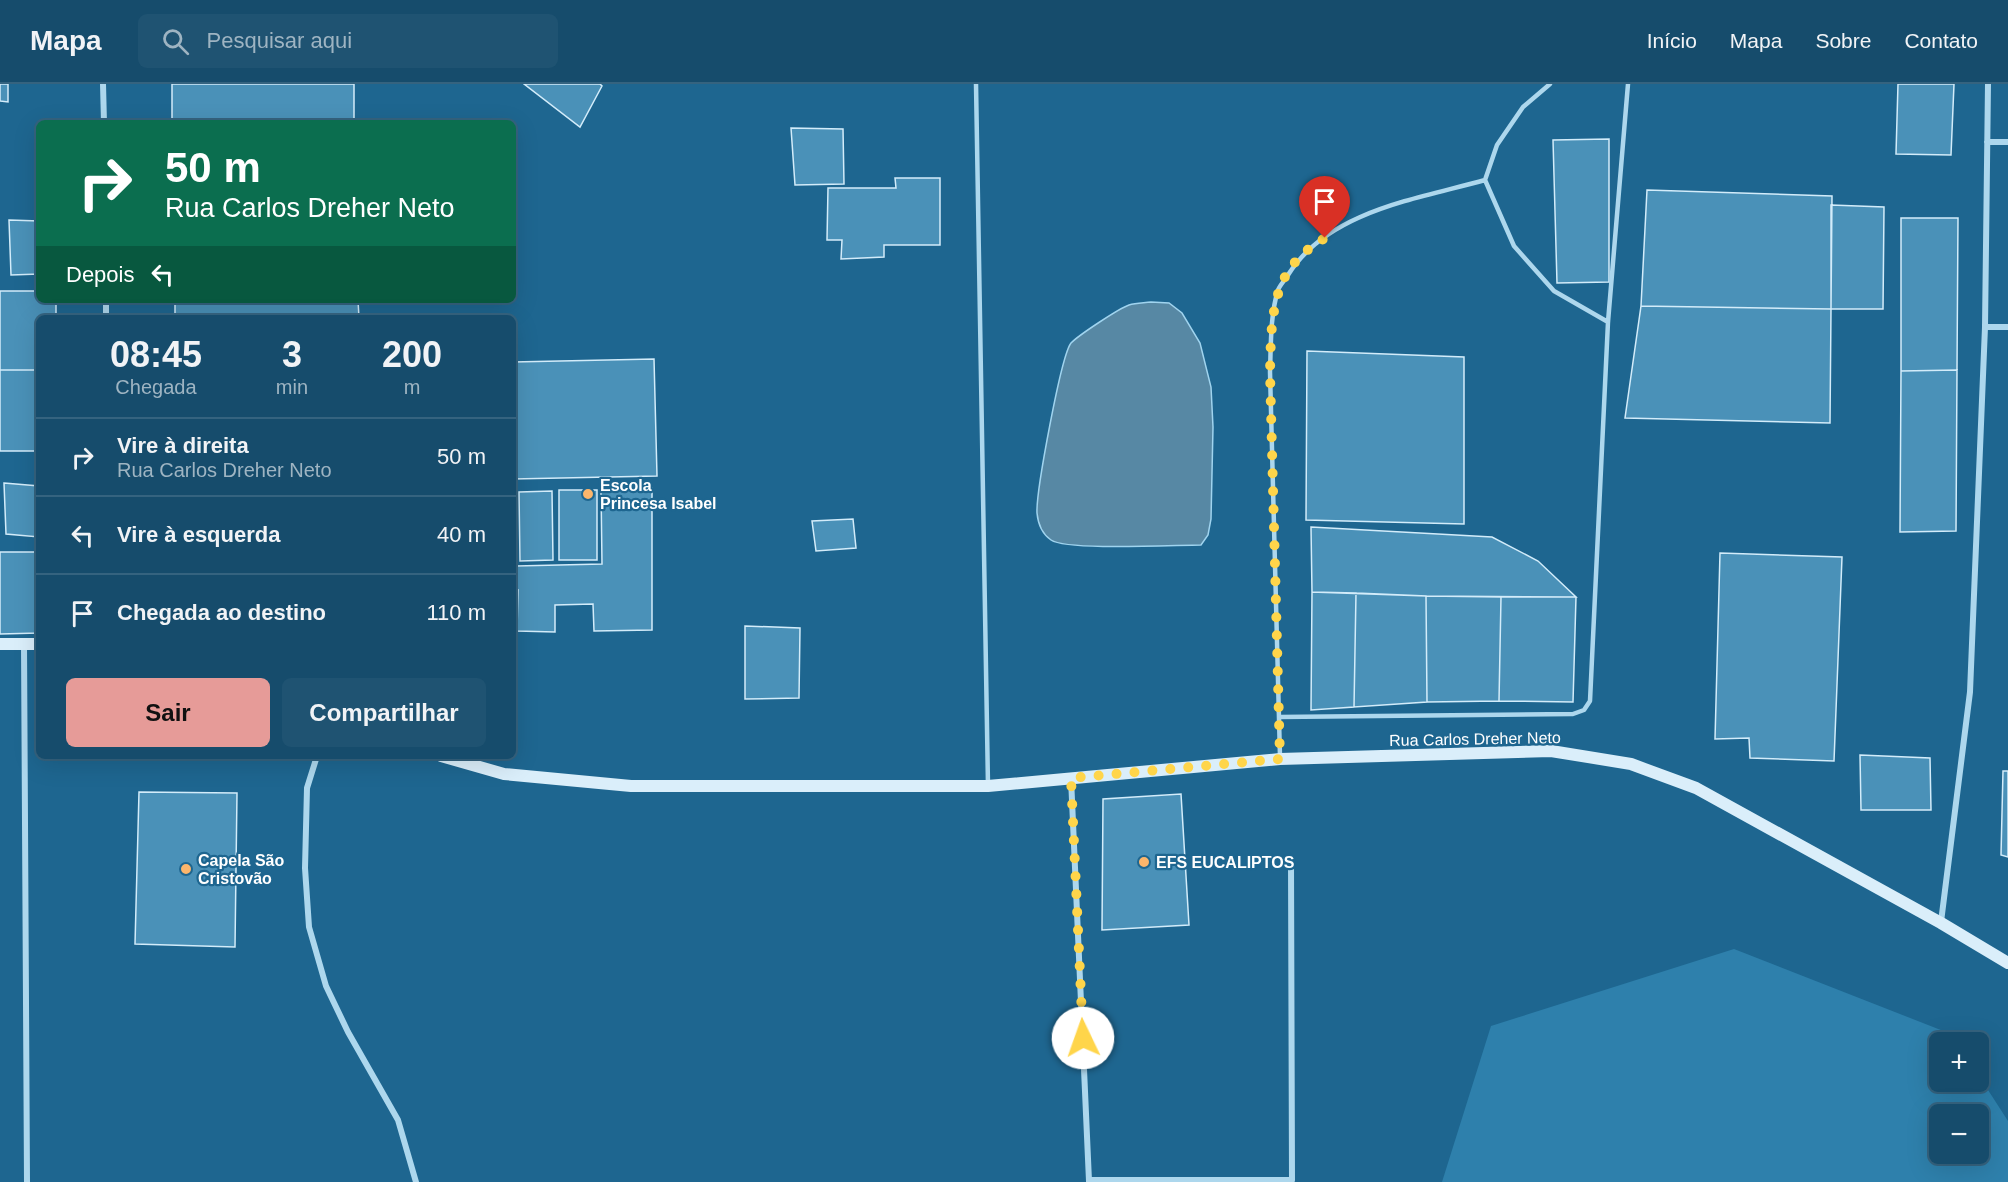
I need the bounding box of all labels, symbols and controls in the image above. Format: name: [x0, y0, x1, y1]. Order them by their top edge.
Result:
search box: [138, 14, 558, 68]
text: Mapa: [30, 25, 102, 56]
icon: search: [159, 25, 192, 58]
text: Pesquisar aqui: [207, 28, 352, 53]
text: Início: [1647, 29, 1697, 52]
text: Mapa: [1730, 29, 1782, 52]
text: Sobre: [1815, 29, 1871, 52]
text: Contato: [1904, 29, 1978, 52]
icon: right: [66, 144, 144, 222]
text: 50 m: [165, 144, 261, 191]
pin: [1299, 176, 1350, 238]
icon: arrive: [1308, 185, 1341, 218]
text: Rua Carlos Dreher Neto: [165, 193, 455, 223]
icon: left: [146, 258, 179, 291]
text: Depois: [66, 262, 134, 287]
text: 08:45: [110, 334, 202, 375]
text: 3: [282, 334, 302, 375]
text: 200: [382, 334, 442, 375]
text: Chegada: [115, 376, 197, 398]
text: min: [276, 376, 308, 398]
text: m: [404, 376, 420, 398]
text: Vire à direita: [117, 433, 249, 458]
icon: right: [66, 441, 99, 474]
text: 50 m: [437, 444, 486, 469]
text: Rua Carlos Dreher Neto: [117, 459, 332, 481]
place label: Escola Princesa Isabel: [600, 477, 717, 512]
marker: Escola Princesa Isabel: [581, 487, 595, 501]
icon: left: [66, 519, 99, 552]
text: Vire à esquerda: [117, 522, 280, 547]
text: 40 m: [437, 522, 486, 547]
icon: arrive: [66, 597, 99, 630]
text: Chegada ao destino: [117, 600, 326, 625]
text: 110 m: [426, 600, 486, 625]
button: Sair: [66, 678, 270, 747]
button: Compartilhar: [282, 678, 486, 747]
street label: Rua Carlos Dreher Neto: [1389, 729, 1561, 749]
place label: Capela São Cristovão: [198, 852, 284, 887]
place label: EFS EUCALIPTOS: [1156, 854, 1295, 871]
marker: EFS EUCALIPTOS: [1137, 855, 1151, 869]
marker: Capela São Cristovão: [179, 862, 193, 876]
position arrow: [1051, 1006, 1115, 1070]
map controls: [1929, 1032, 1989, 1164]
button: +: [1929, 1032, 1989, 1092]
button: −: [1929, 1104, 1989, 1164]

